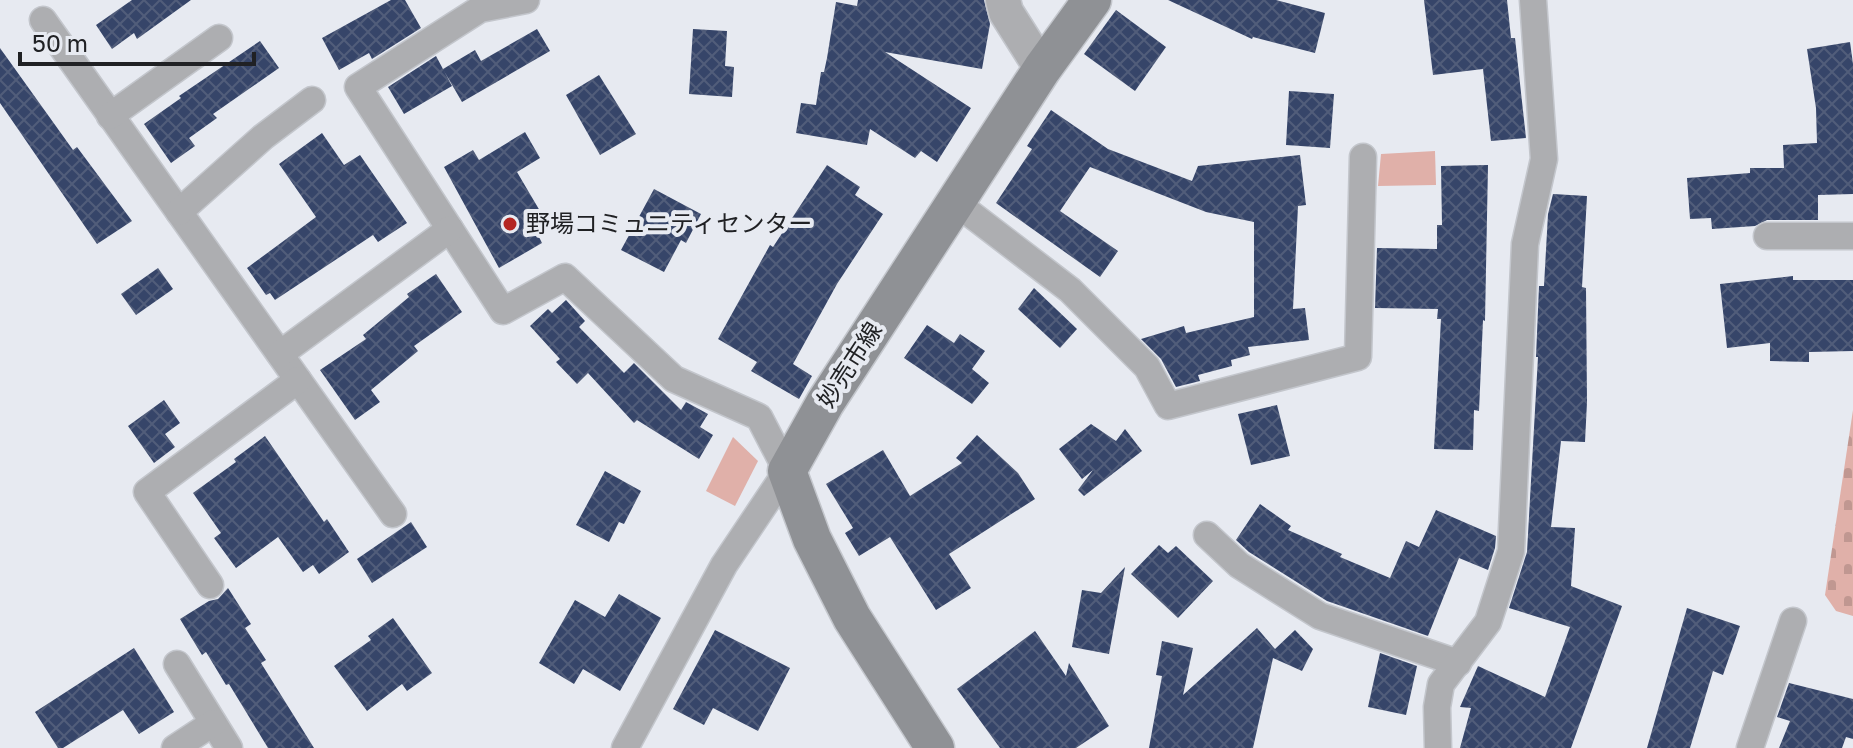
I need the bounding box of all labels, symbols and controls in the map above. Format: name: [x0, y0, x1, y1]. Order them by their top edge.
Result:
scale bar: [20, 16, 254, 66]
text: 50 m: [32, 28, 88, 57]
place label: 野場コミュニティセンター: [526, 208, 813, 237]
marker: 野場コミュニティセンター: [501, 215, 519, 233]
street label: 妙売市線: [810, 316, 887, 412]

